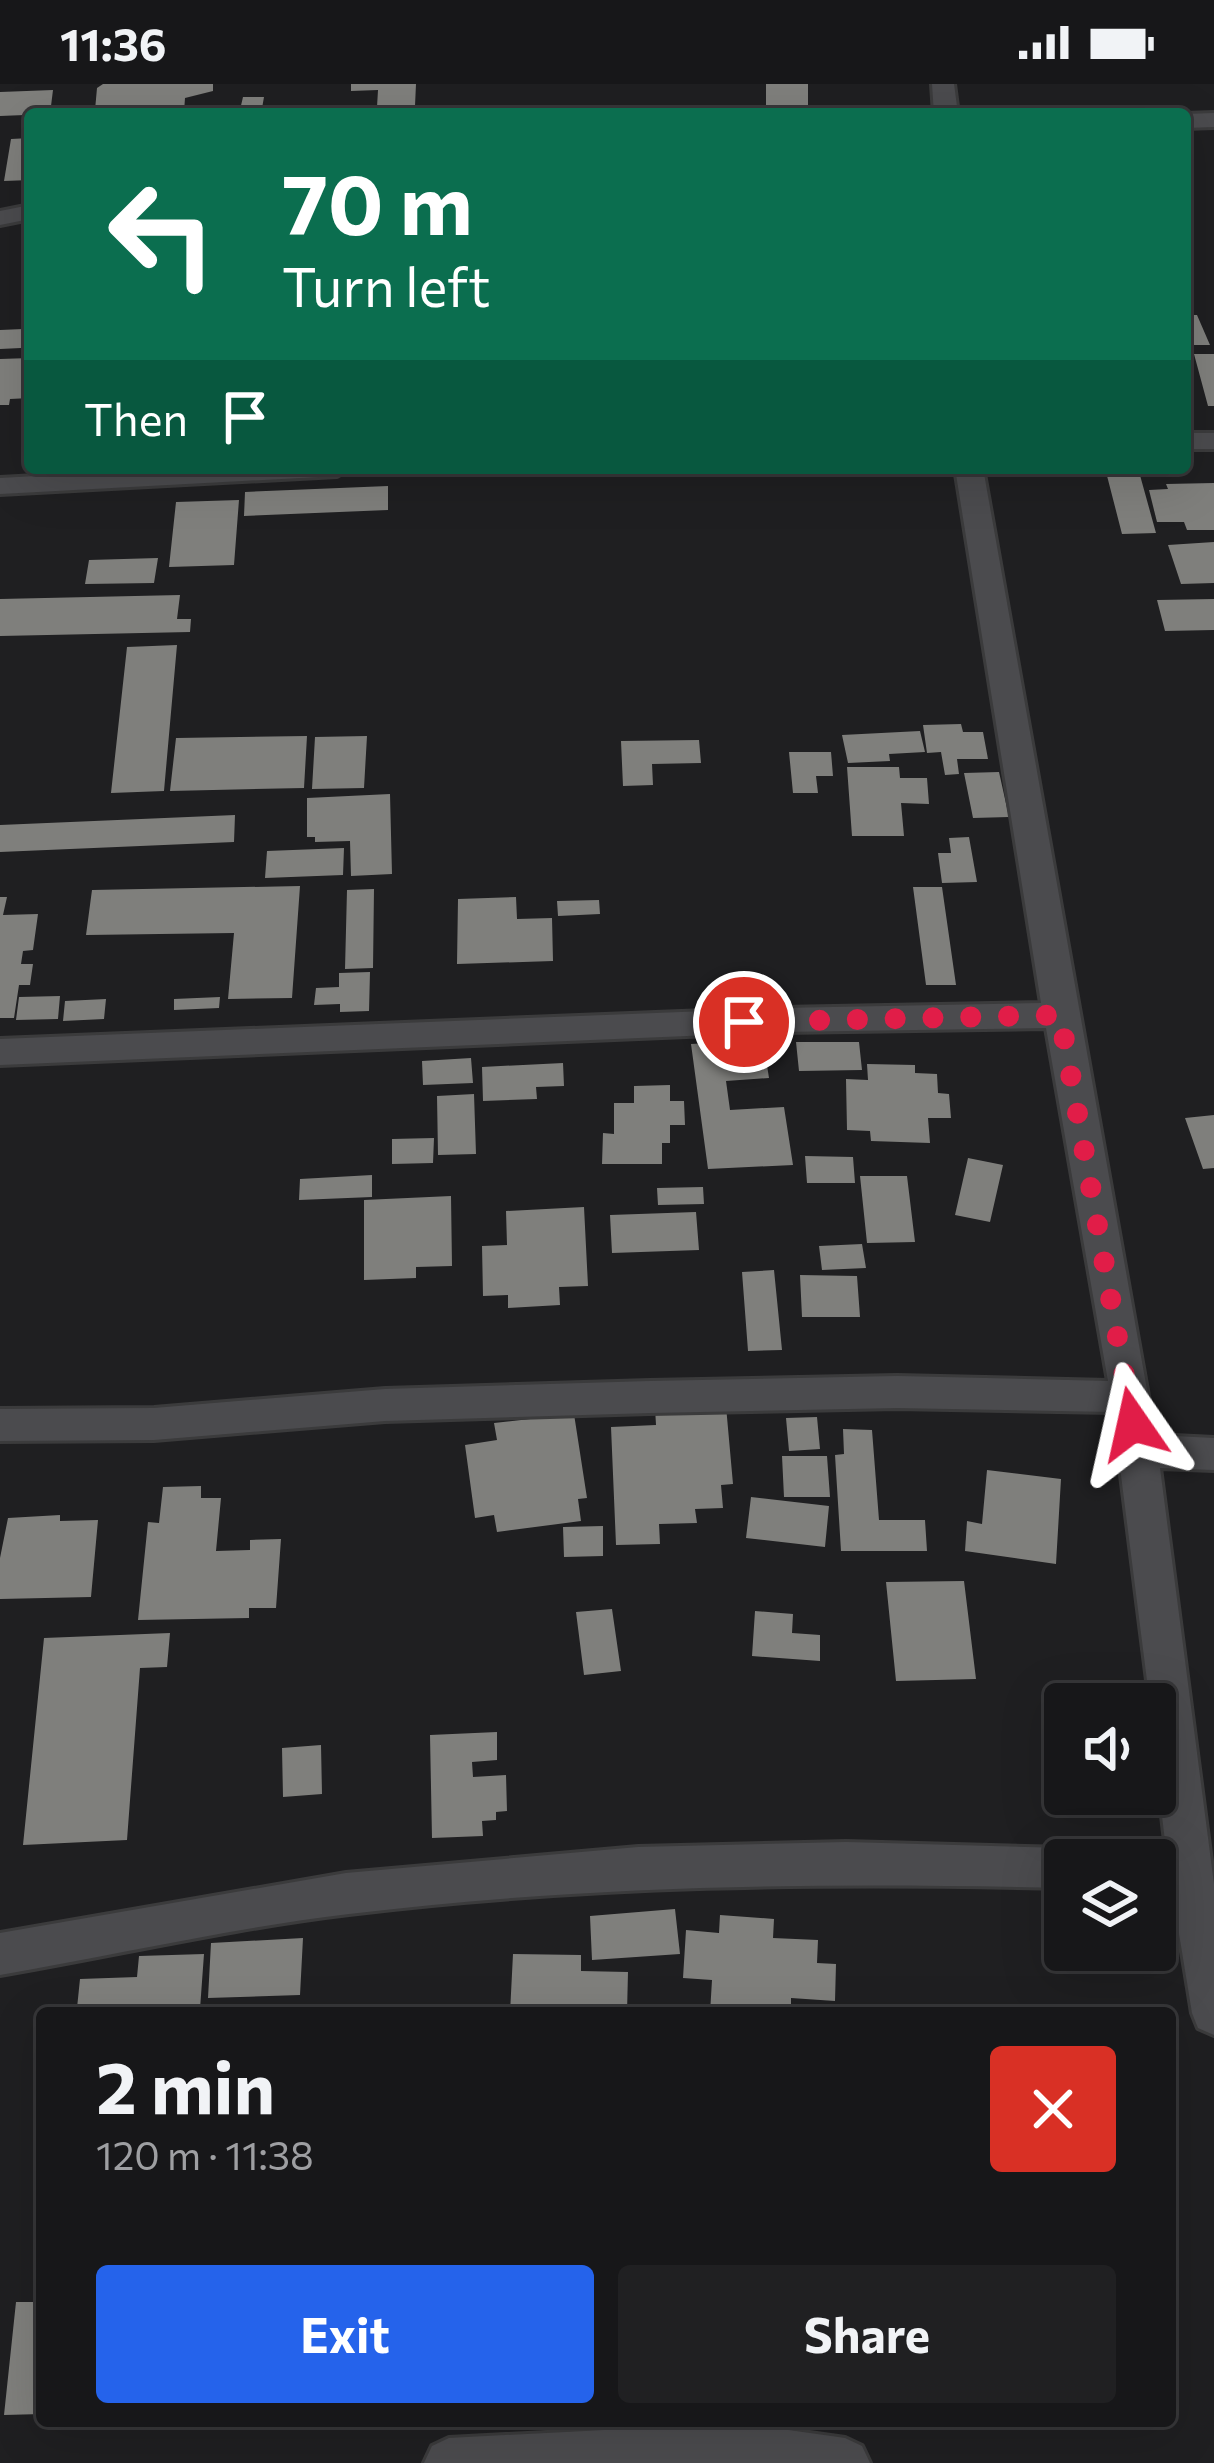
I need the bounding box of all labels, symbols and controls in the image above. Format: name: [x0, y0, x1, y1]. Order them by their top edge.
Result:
text: 11:36: [60, 15, 167, 70]
text: 70 m: [282, 150, 473, 252]
icon: left: [84, 156, 240, 312]
text: Turn left: [282, 252, 490, 318]
icon: arrive: [212, 384, 278, 450]
text: Then: [84, 390, 188, 445]
pin: [693, 971, 795, 1073]
icon: arrive: [711, 989, 777, 1055]
position arrow: [1070, 1361, 1196, 1487]
map controls: [1044, 1683, 1176, 1971]
button: sound: [1044, 1683, 1176, 1815]
button: layers: [1044, 1839, 1176, 1971]
text: 2 min: [96, 2041, 275, 2129]
button: close: [990, 2046, 1116, 2172]
text: 120 m · 11:38: [96, 2130, 314, 2178]
button: Exit: [96, 2265, 594, 2403]
button: Share: [618, 2265, 1116, 2403]

